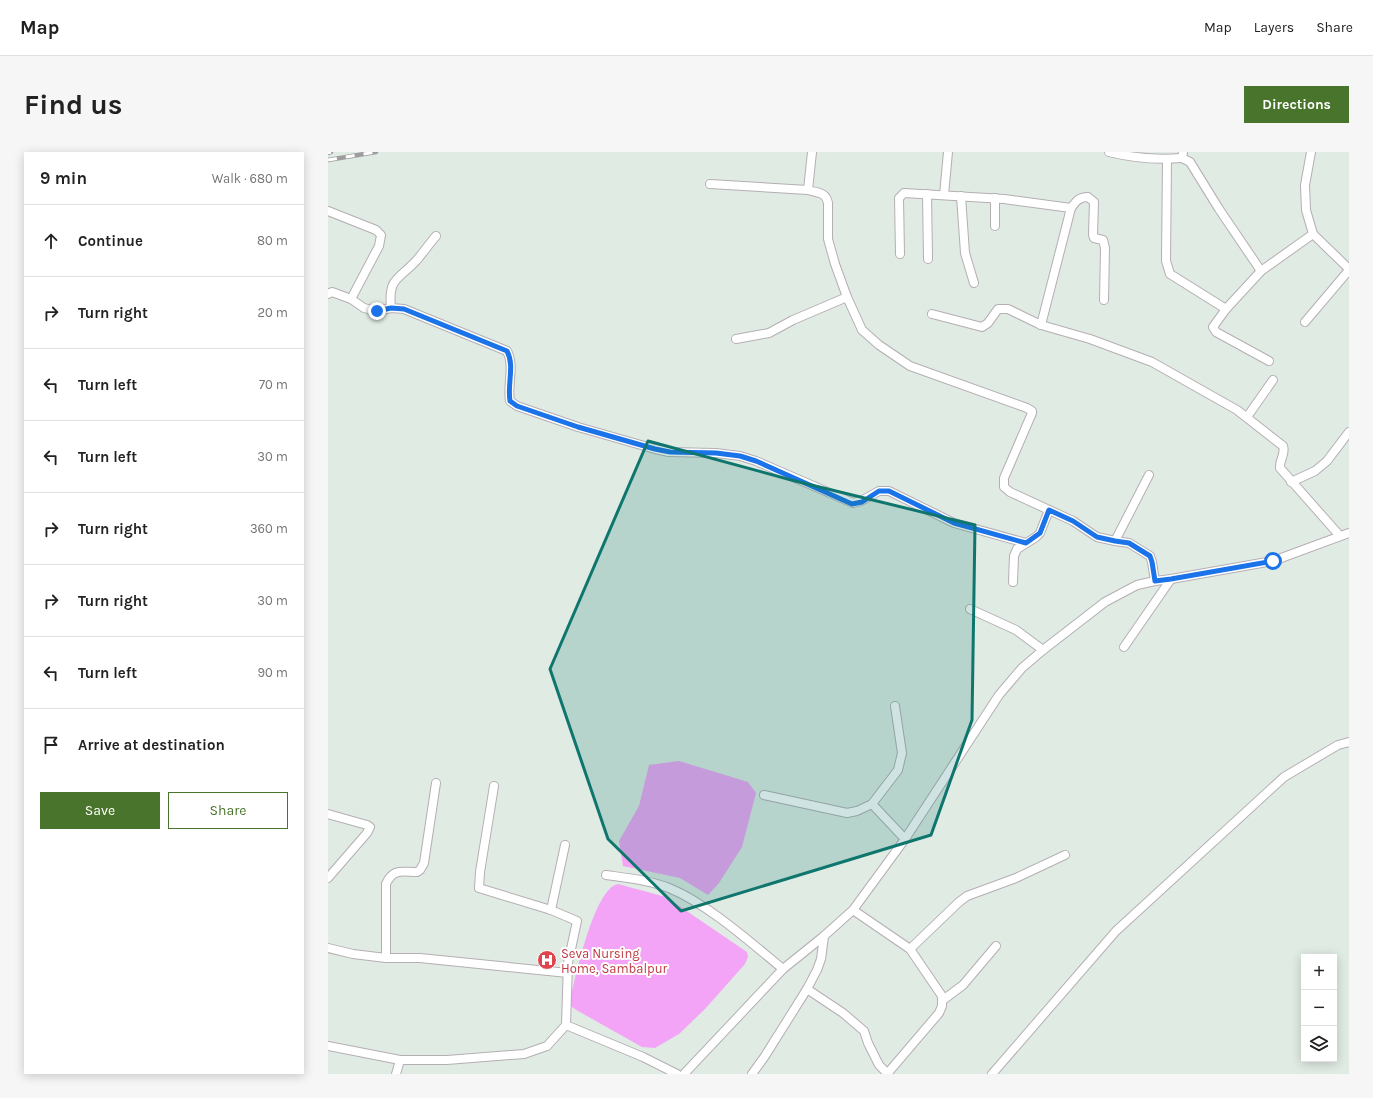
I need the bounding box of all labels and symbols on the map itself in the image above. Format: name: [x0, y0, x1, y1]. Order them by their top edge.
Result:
route end: [368, 302, 386, 320]
route start: [1264, 552, 1282, 570]
place label: Seva Nursing Home, Sambalpur: [561, 946, 668, 976]
hospital icon: Seva Nursing Home, Sambalpur: [536, 949, 558, 971]

